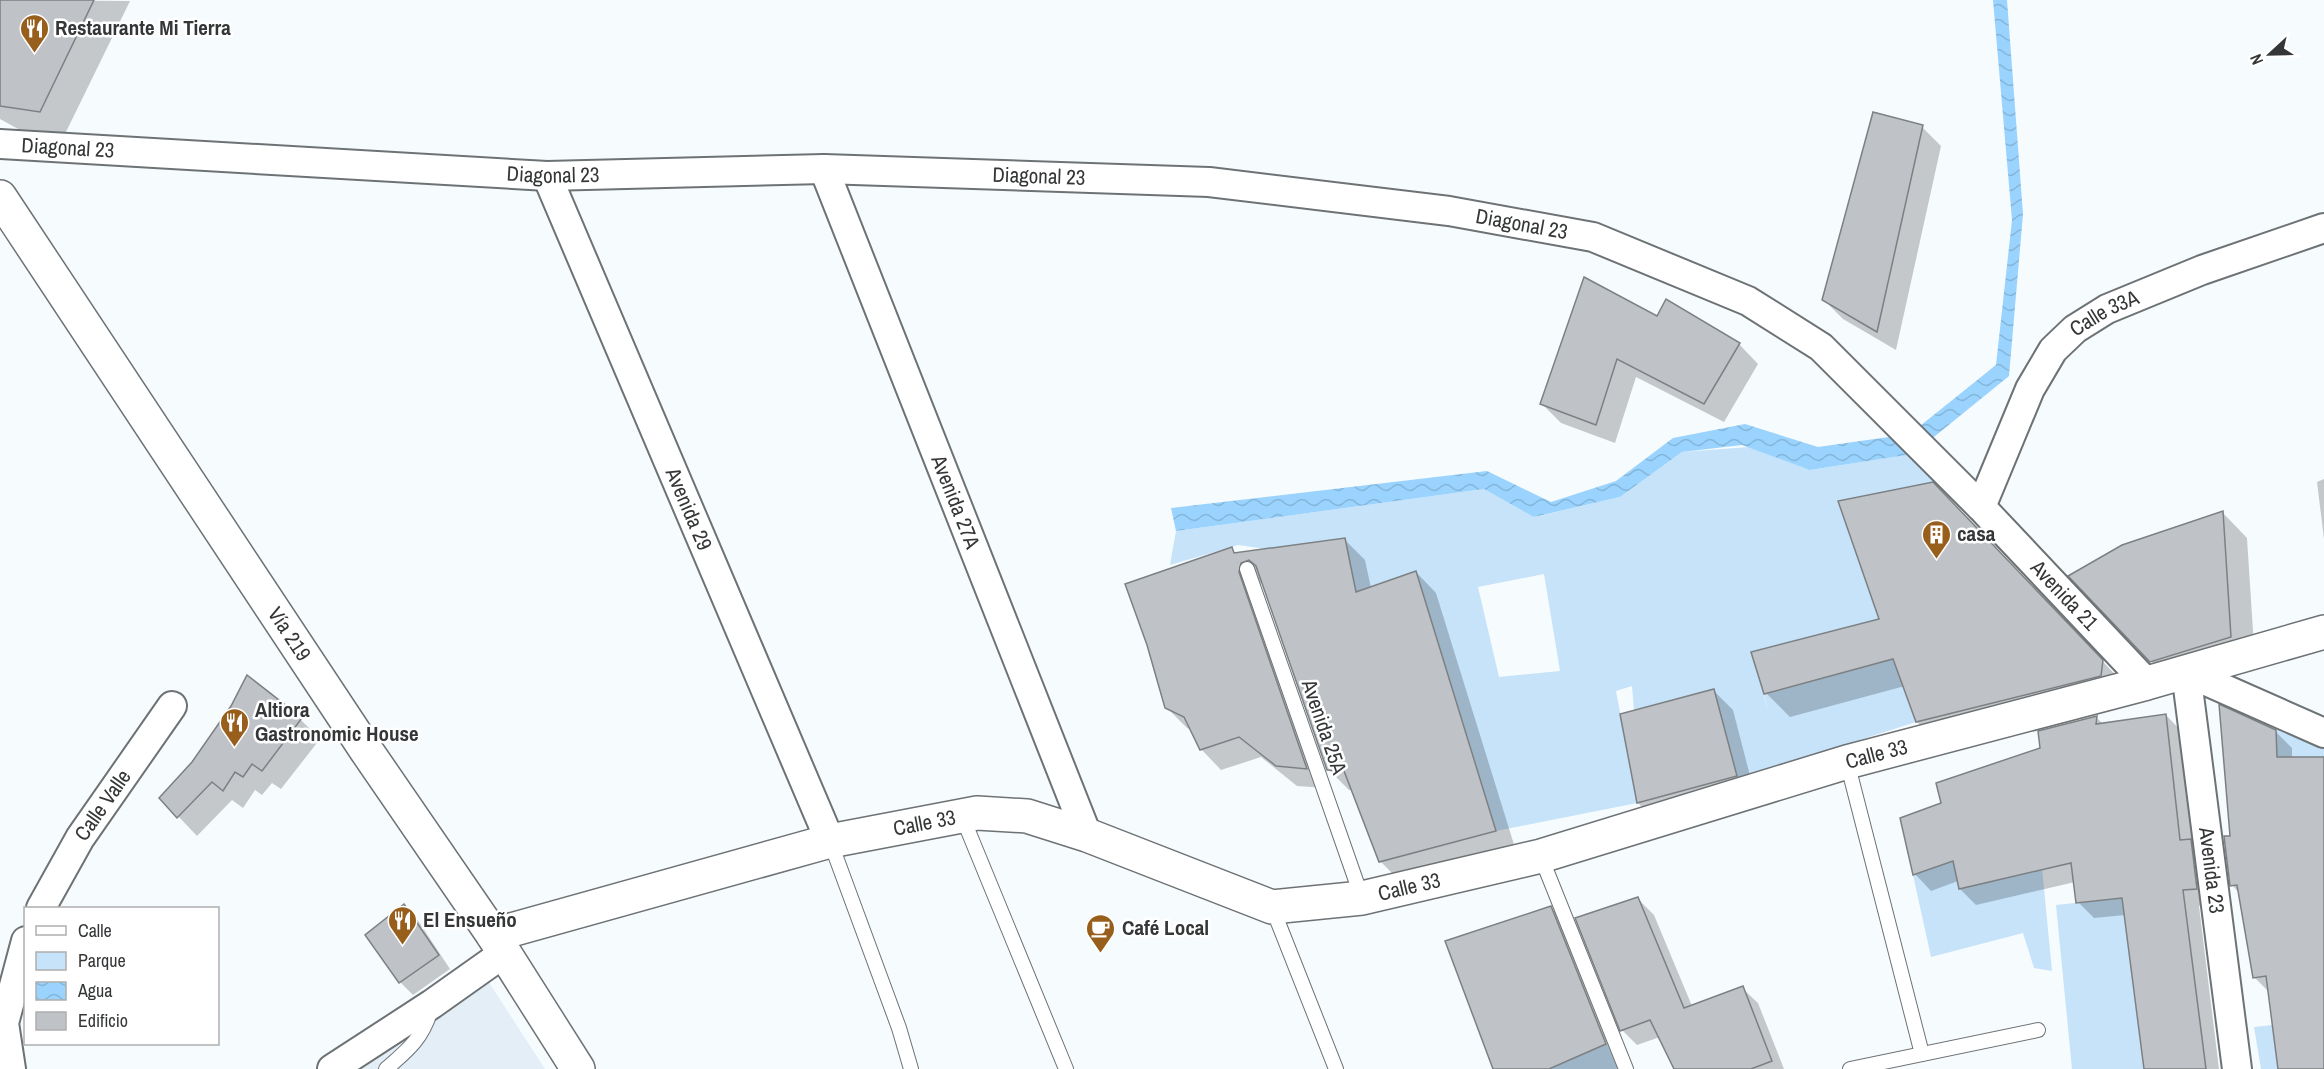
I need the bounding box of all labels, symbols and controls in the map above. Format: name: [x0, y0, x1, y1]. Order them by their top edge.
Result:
restaurant icon: Restaurante Mi Tierra: [18, 12, 50, 54]
place label: Restaurante Mi Tierra: [55, 13, 231, 42]
north arrow: [2240, 24, 2300, 84]
text: N: [2244, 51, 2268, 68]
street label: Diagonal 23: [21, 130, 115, 165]
street label: Diagonal 23: [506, 159, 600, 190]
street label: Diagonal 23: [992, 160, 1086, 192]
street label: Diagonal 23: [1474, 201, 1570, 246]
street label: Calle 33A: [2064, 282, 2143, 343]
street label: Avenida 27A: [924, 450, 988, 553]
street label: Avenida 29: [658, 462, 720, 555]
building icon: casa: [1920, 518, 1952, 560]
place label: casa: [1957, 519, 1996, 548]
street label: Avenida 21: [2024, 553, 2105, 637]
street label: Vía 219: [261, 601, 318, 666]
street label: Avenida 25A: [1294, 675, 1354, 779]
place label: Altiora Gastronomic House: [255, 695, 419, 748]
restaurant icon: Altiora Gastronomic House: [218, 706, 250, 748]
street label: Calle 33: [1842, 732, 1911, 776]
street label: Calle Valle: [67, 763, 137, 847]
street label: Calle 33: [891, 802, 958, 843]
street label: Avenida 23: [2192, 824, 2232, 915]
street label: Calle 33: [1375, 865, 1443, 908]
restaurant icon: El Ensueño: [386, 904, 418, 946]
place label: El Ensueño: [423, 905, 517, 934]
legend: [24, 907, 219, 1045]
cafe icon: Café Local: [1085, 912, 1117, 954]
place label: Café Local: [1122, 913, 1209, 942]
text: Calle: [78, 918, 112, 943]
text: Parque: [78, 948, 126, 973]
text: Agua: [77, 978, 112, 1003]
text: Edificio: [78, 1008, 128, 1033]

